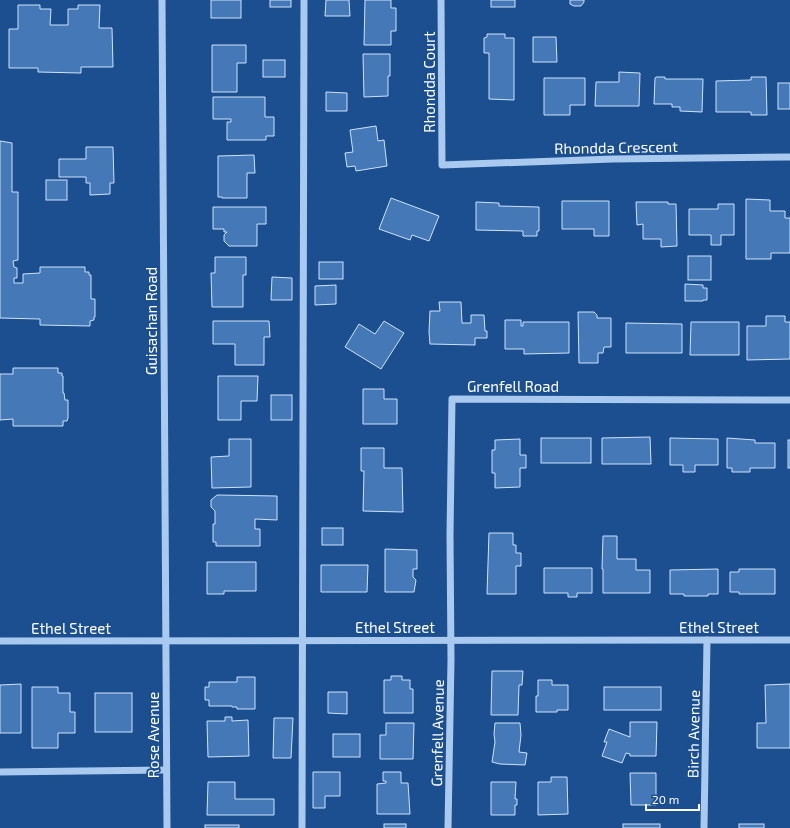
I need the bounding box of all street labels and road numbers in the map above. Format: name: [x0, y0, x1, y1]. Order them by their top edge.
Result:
street label: Rhondda Court: [420, 31, 438, 133]
street label: Rhondda Crescent: [554, 137, 678, 157]
street label: Guisachan Road: [142, 267, 160, 375]
street label: Grenfell Road: [467, 377, 559, 395]
street label: Ethel Street: [355, 618, 435, 636]
street label: Ethel Street: [679, 618, 759, 636]
street label: Ethel Street: [31, 619, 111, 637]
street label: Grenfell Avenue: [427, 679, 447, 787]
street label: Birch Avenue: [683, 690, 703, 778]
street label: Rose Avenue: [144, 692, 162, 778]

